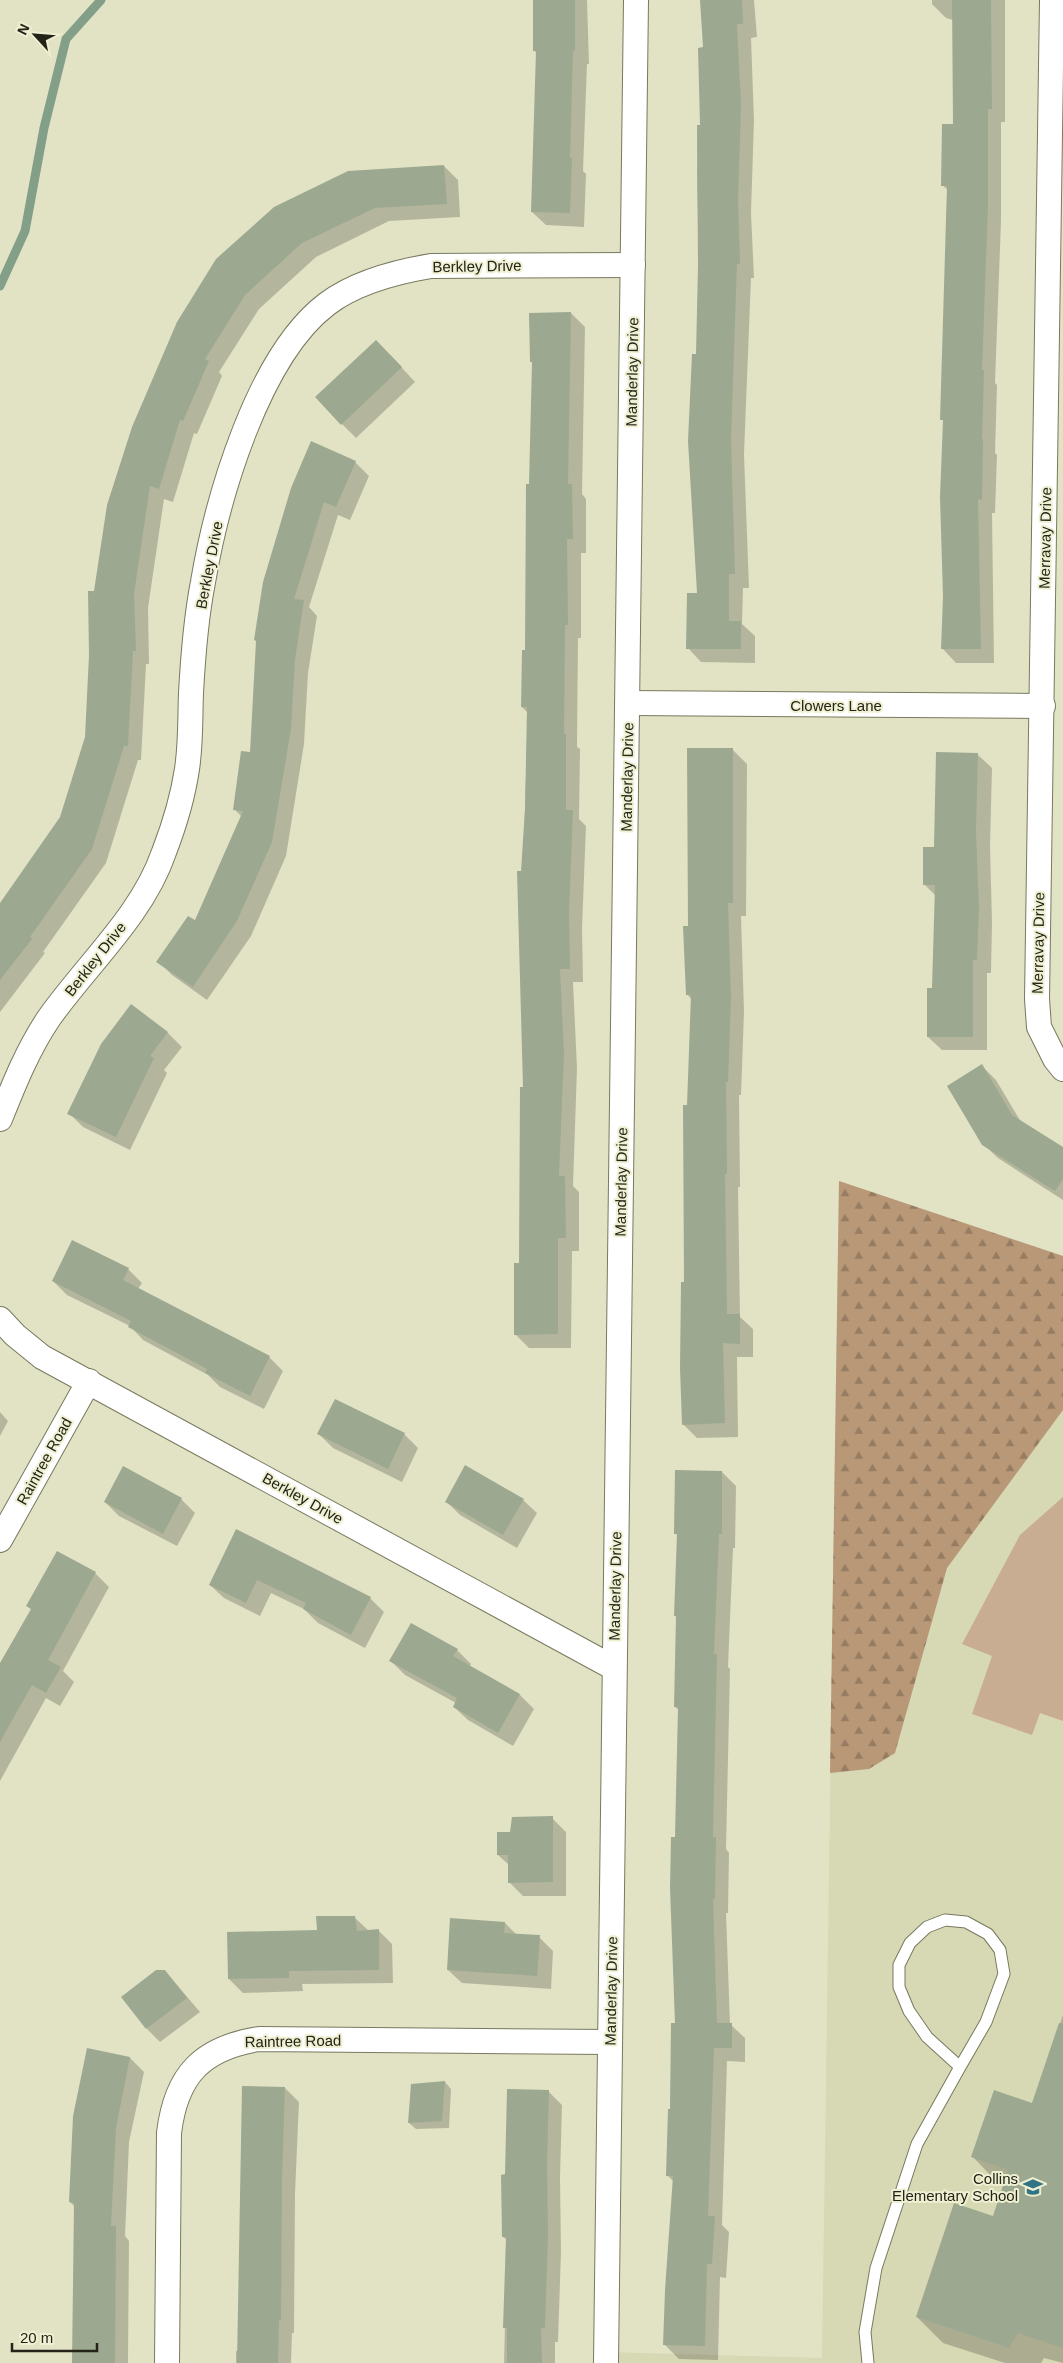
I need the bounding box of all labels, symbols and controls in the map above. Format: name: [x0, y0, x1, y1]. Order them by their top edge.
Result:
north arrow: [10, 10, 60, 60]
text: N: [14, 21, 33, 37]
street label: Berkley Drive: [432, 257, 522, 275]
street label: Manderlay Drive: [623, 317, 641, 427]
street label: Merravay Drive: [1036, 487, 1054, 589]
street label: Berkley Drive: [192, 520, 226, 610]
street label: Clowers Lane: [790, 697, 882, 714]
street label: Manderlay Drive: [618, 722, 636, 832]
street label: Merravay Drive: [1029, 892, 1047, 994]
street label: Berkley Drive: [61, 919, 129, 999]
street label: Manderlay Drive: [612, 1127, 630, 1237]
street label: Raintree Road: [13, 1415, 75, 1507]
street label: Berkley Drive: [260, 1469, 346, 1527]
street label: Manderlay Drive: [606, 1531, 624, 1641]
street label: Manderlay Drive: [602, 1936, 620, 2046]
street label: Raintree Road: [244, 2032, 342, 2050]
place label: Collins Elementary School: [892, 2170, 1018, 2204]
school or university icon: Collins Elementary School: [1022, 2176, 1044, 2198]
scale bar: [12, 2320, 98, 2352]
text: 20 m: [20, 2329, 53, 2346]

